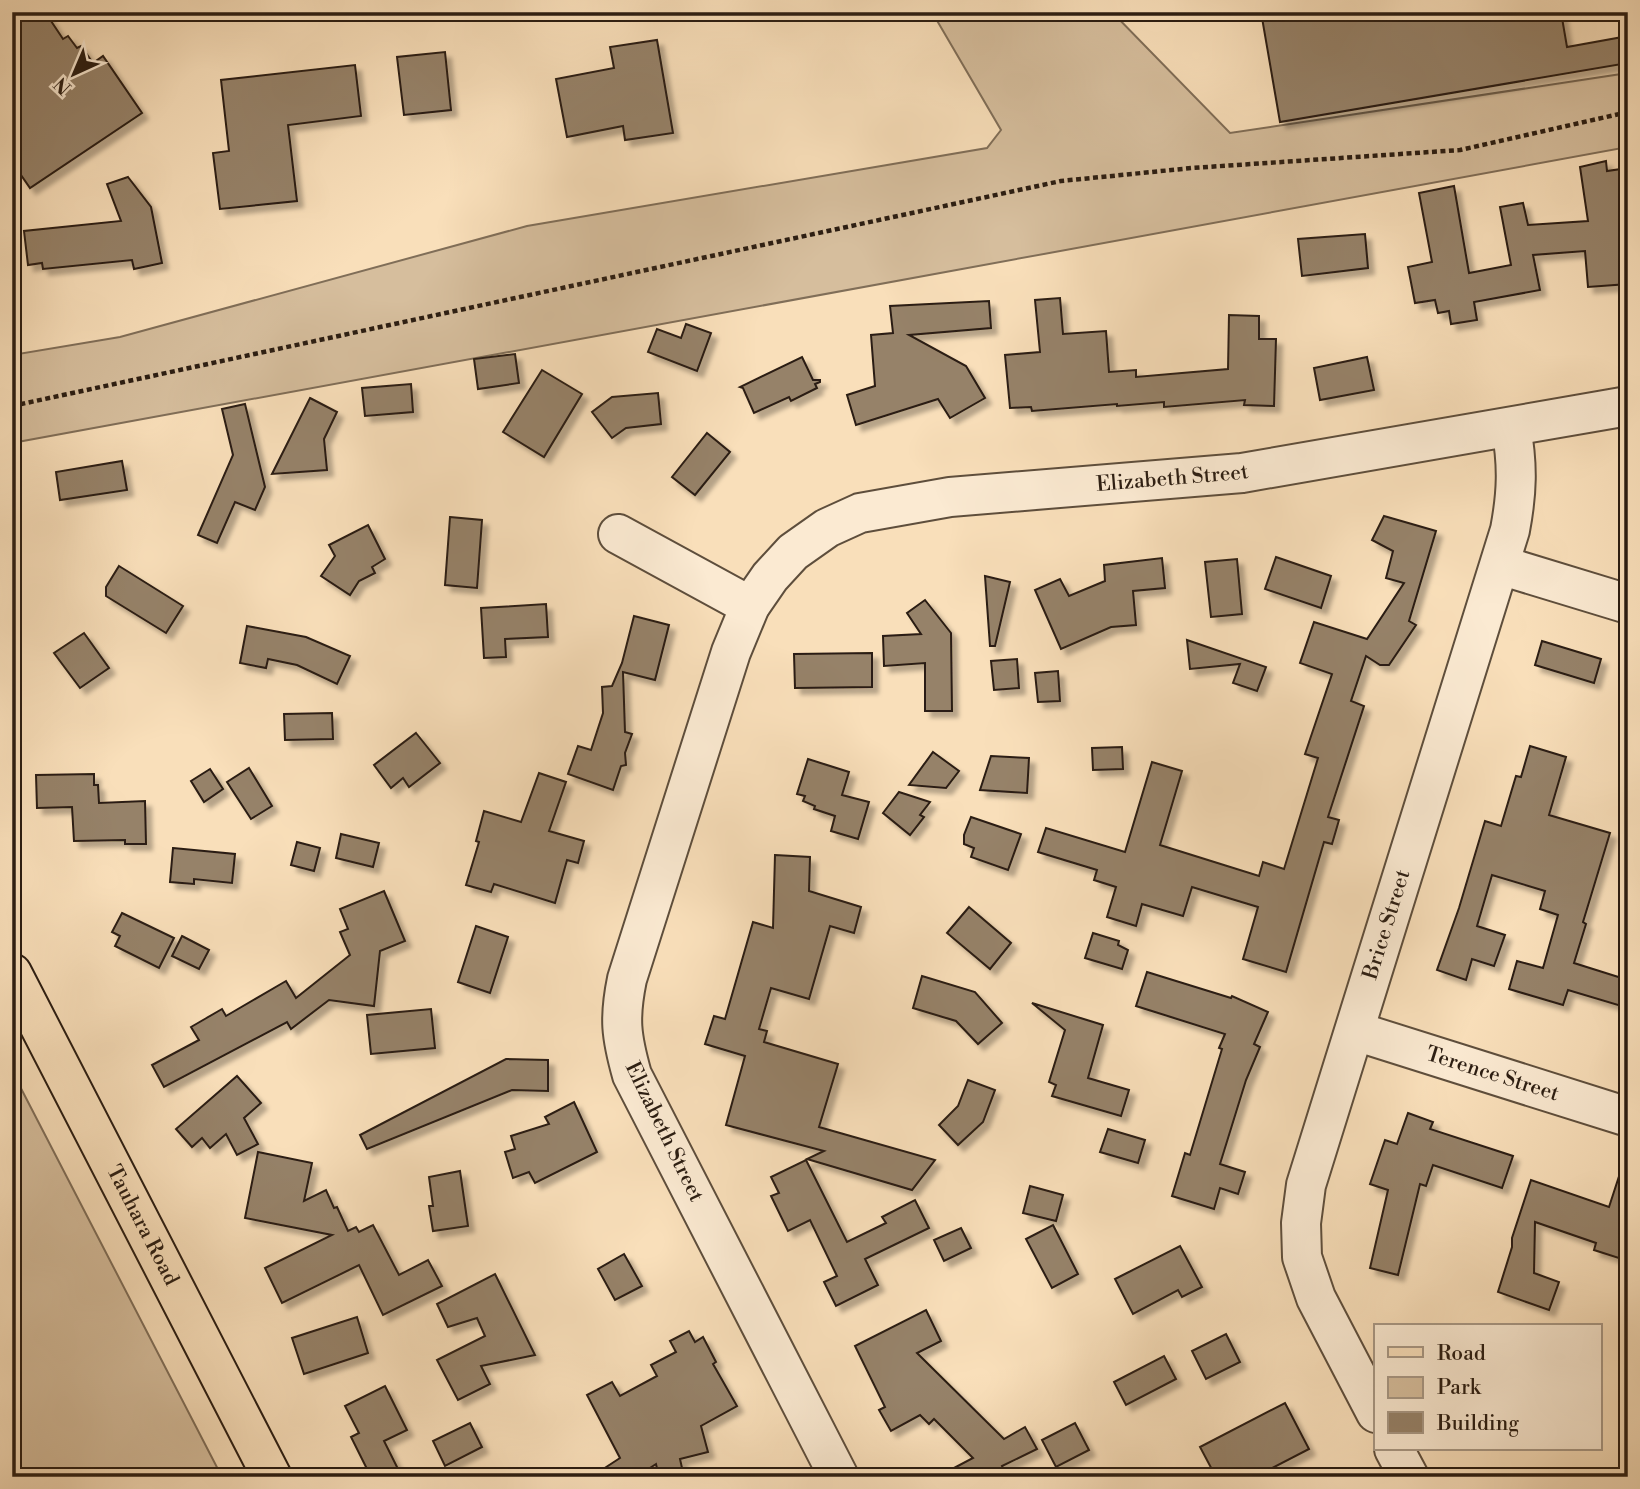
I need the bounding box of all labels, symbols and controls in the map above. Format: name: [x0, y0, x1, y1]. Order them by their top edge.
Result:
north arrow: [38, 38, 108, 108]
text: N: [49, 72, 77, 99]
street label: Elizabeth Street: [1095, 459, 1251, 498]
street label: Brice Street: [1357, 866, 1417, 984]
street label: Terence Street: [1423, 1041, 1563, 1108]
street label: Elizabeth Street: [619, 1058, 709, 1207]
street label: Tauhara Road: [100, 1161, 184, 1290]
legend: [1374, 1324, 1602, 1450]
text: Road: [1437, 1341, 1486, 1367]
text: Park: [1437, 1375, 1482, 1401]
text: Building: [1436, 1411, 1519, 1437]

